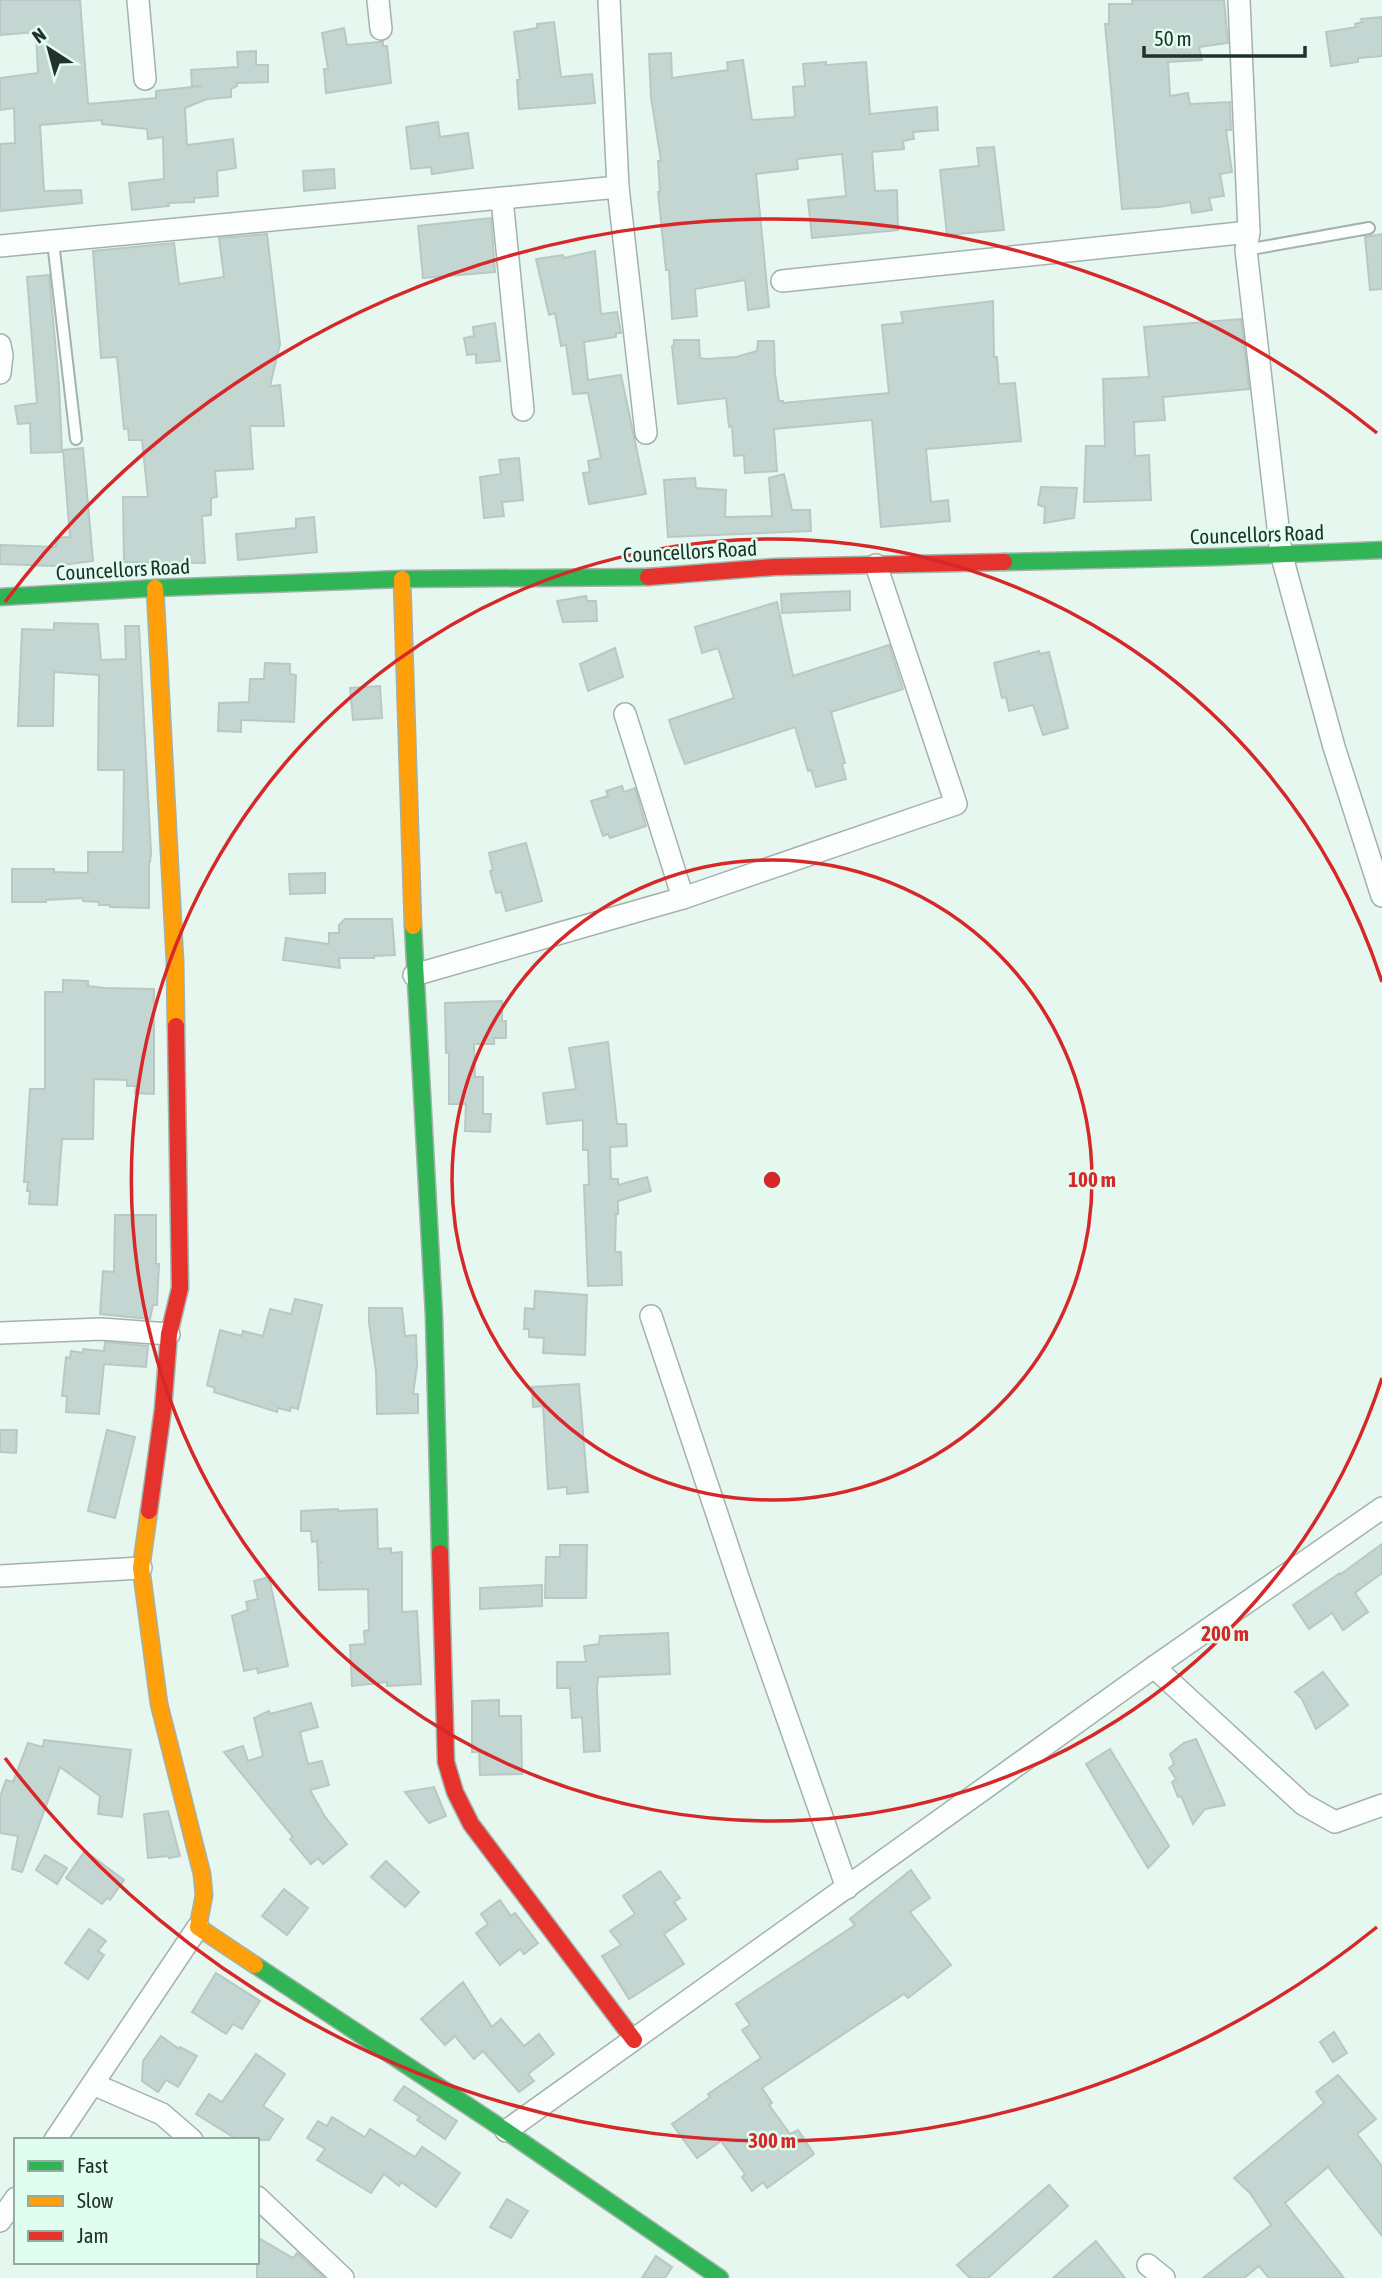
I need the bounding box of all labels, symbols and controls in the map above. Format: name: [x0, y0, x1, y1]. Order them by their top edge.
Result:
north arrow: [14, 14, 84, 84]
scale bar: [1144, 14, 1305, 58]
text: N: [28, 23, 50, 47]
text: 50 m: [1154, 26, 1192, 50]
street label: Councellors Road: [1189, 520, 1325, 548]
street label: Councellors Road: [622, 536, 758, 566]
street label: Councellors Road: [55, 554, 191, 584]
text: 100 m: [1068, 1167, 1116, 1191]
centre of rings: [760, 1168, 784, 1192]
text: 200 m: [1201, 1621, 1249, 1645]
text: 300 m: [748, 2128, 796, 2152]
legend: [14, 2138, 259, 2264]
text: Fast: [77, 2153, 108, 2177]
text: Slow: [77, 2188, 114, 2212]
text: Jam: [77, 2223, 109, 2247]

